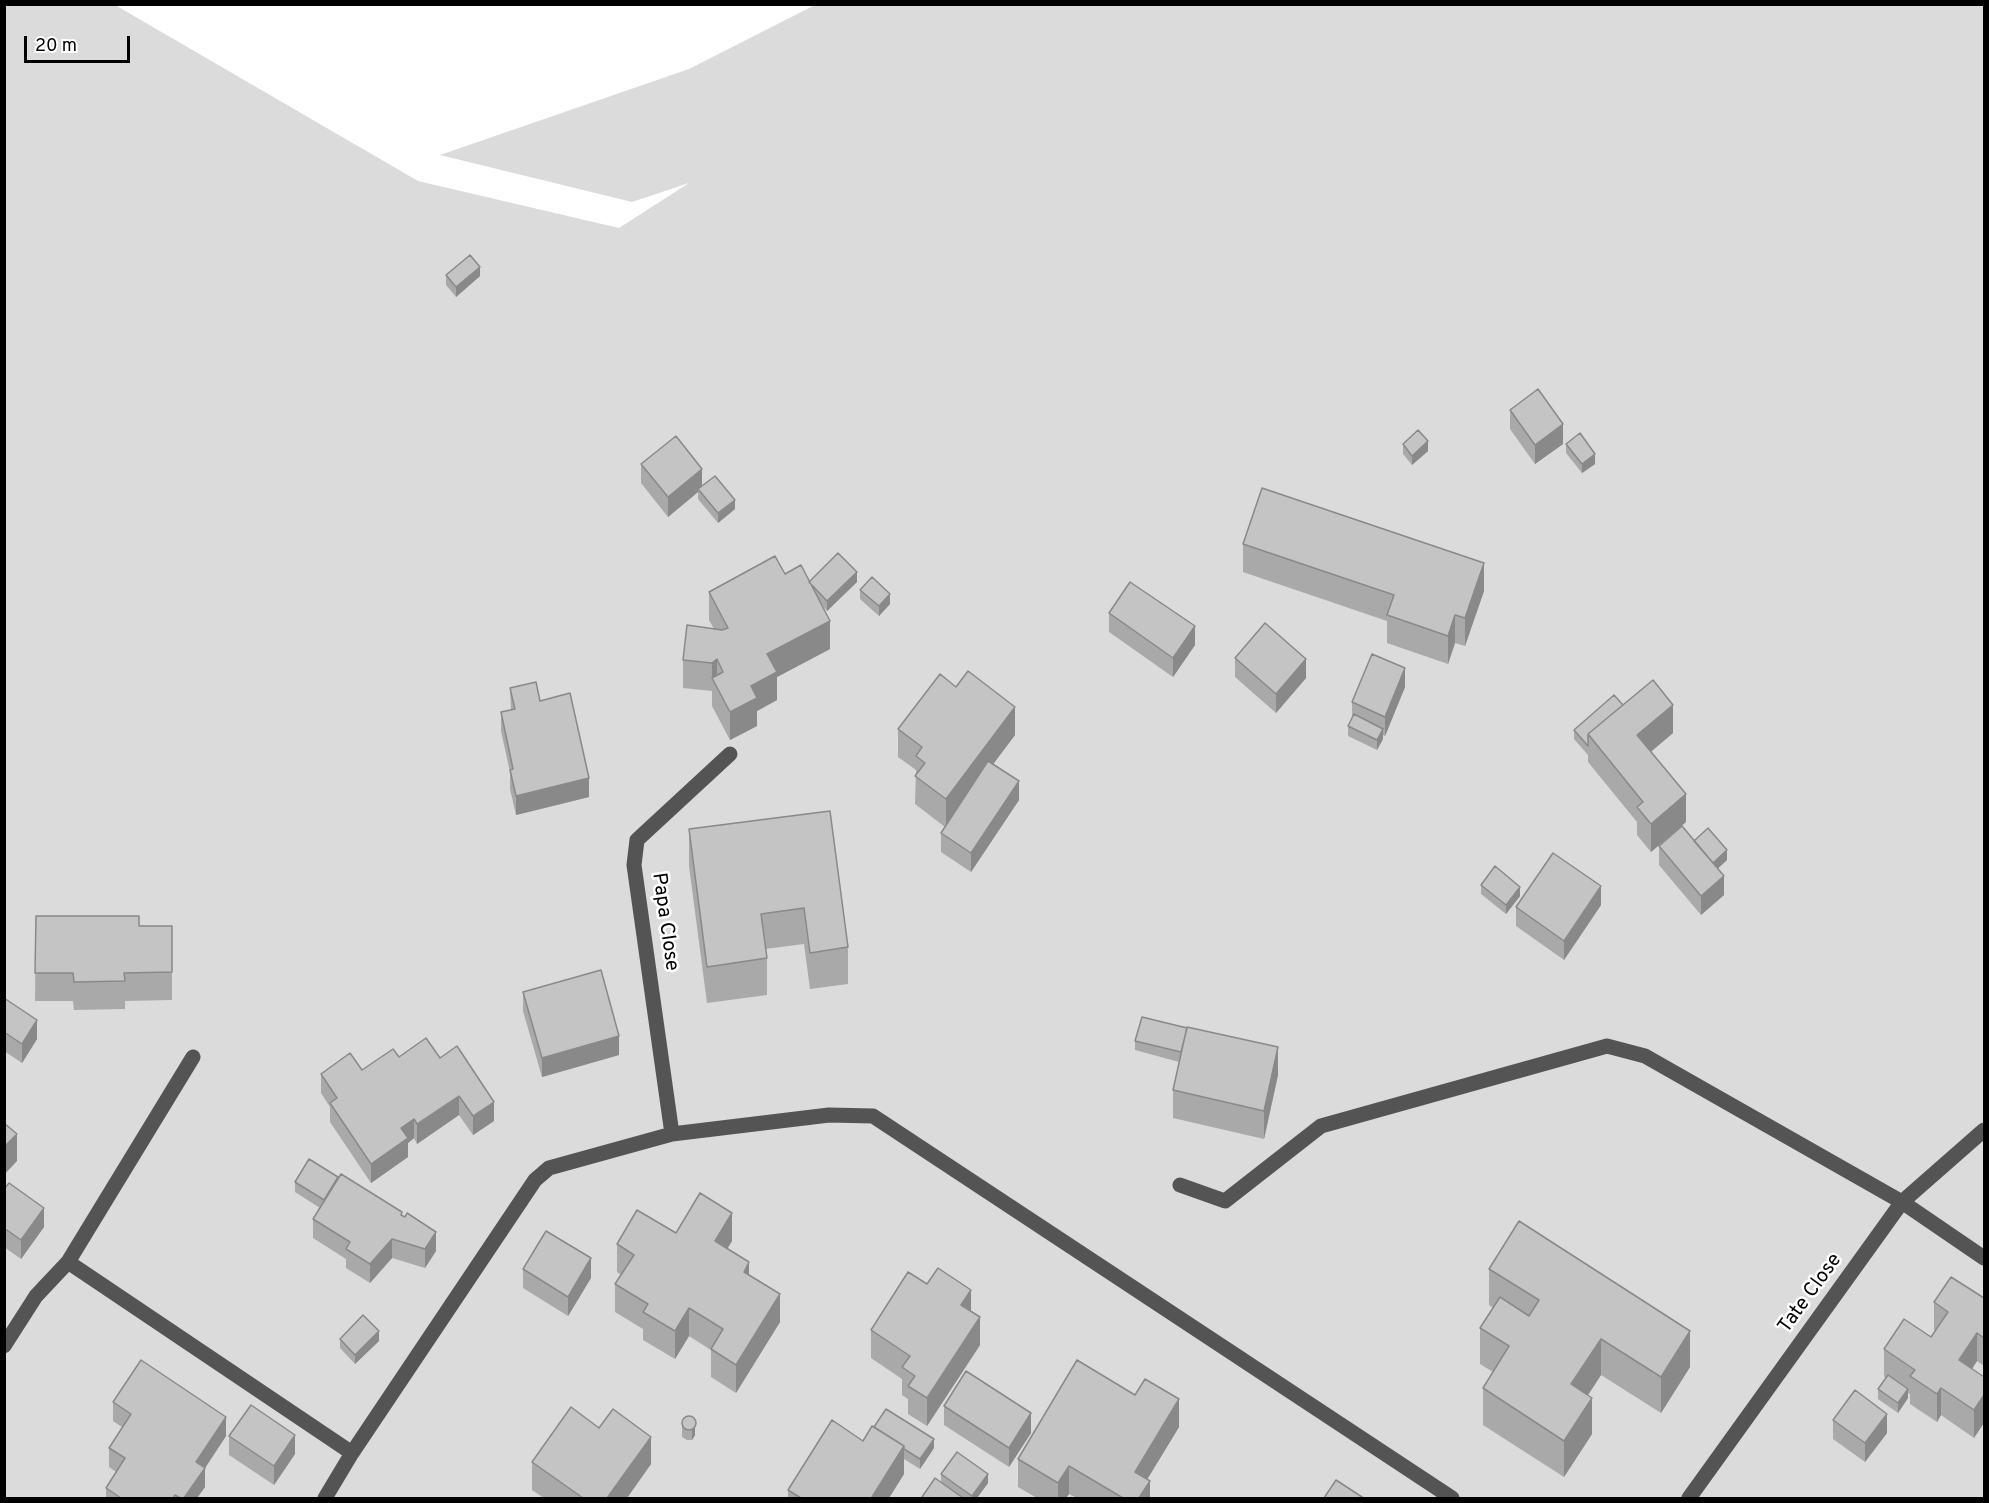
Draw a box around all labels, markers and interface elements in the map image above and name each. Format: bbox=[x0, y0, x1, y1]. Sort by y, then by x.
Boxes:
scale bar bbox=[27, 24, 134, 62]
text: 20 m bbox=[35, 35, 77, 58]
street label: Papa Close bbox=[645, 871, 683, 973]
street label: Tate Close bbox=[1774, 1250, 1848, 1338]

